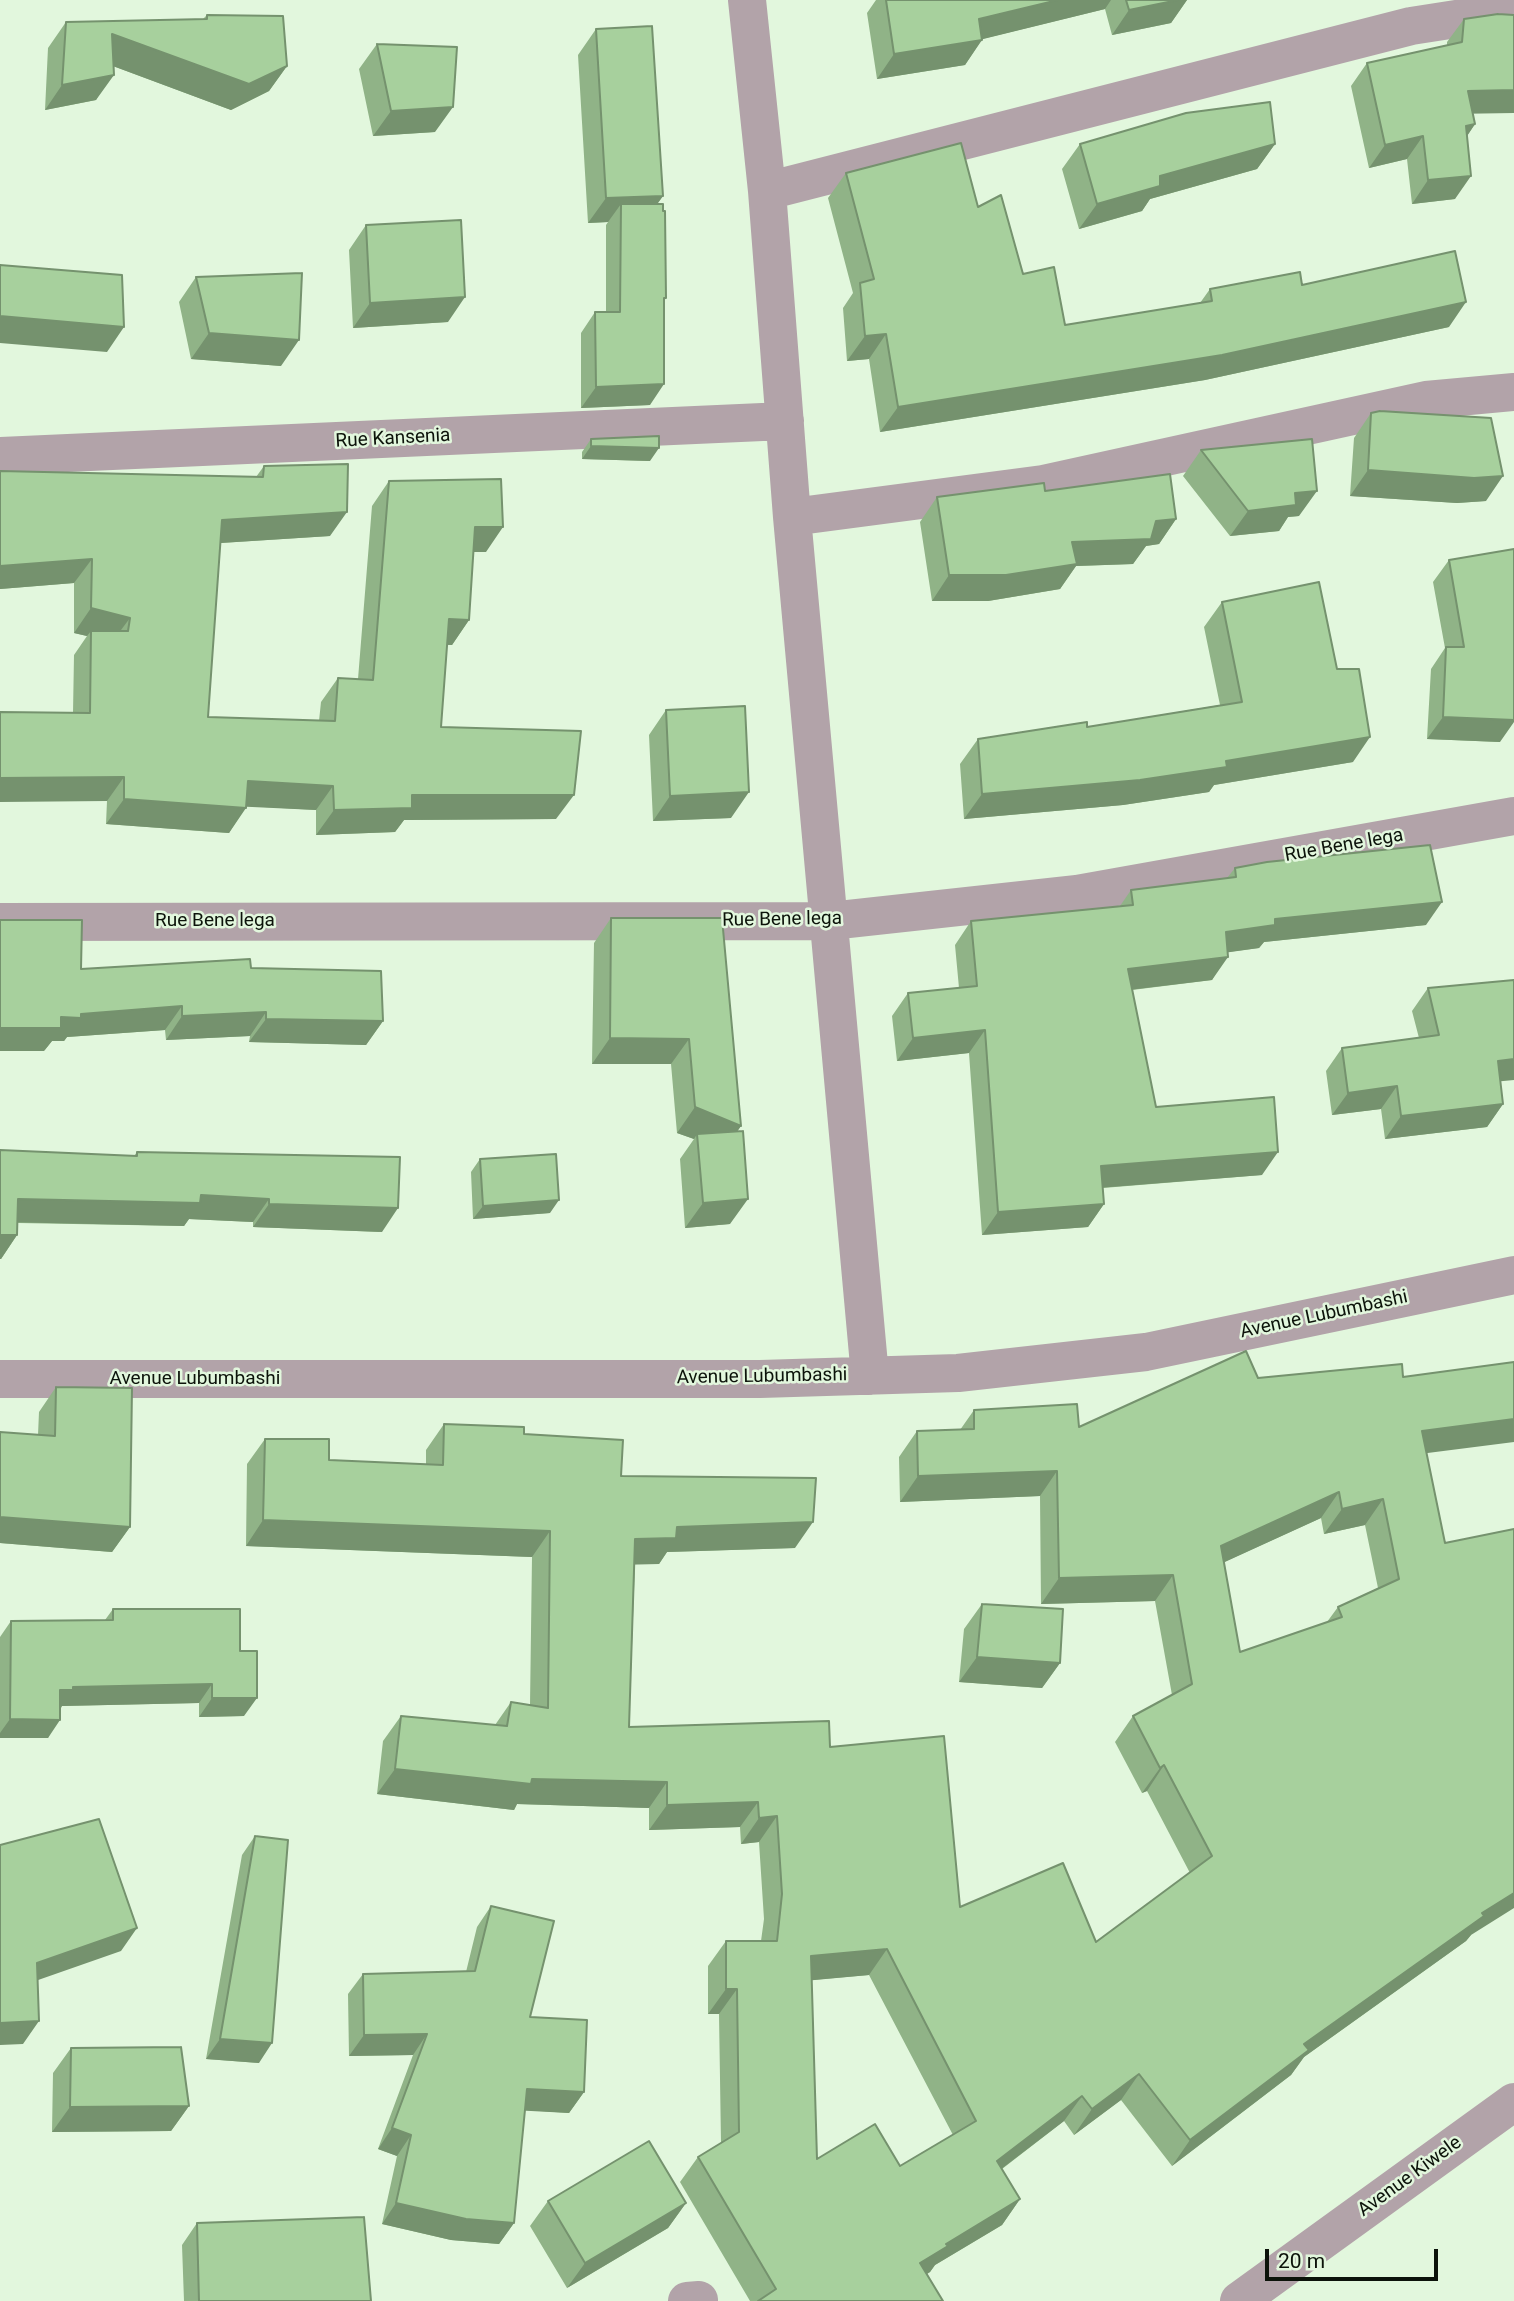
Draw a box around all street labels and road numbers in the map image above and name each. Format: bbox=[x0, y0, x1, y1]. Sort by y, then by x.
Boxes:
street label: Rue Kansenia bbox=[335, 425, 451, 453]
street label: Rue Bene lega bbox=[1283, 824, 1405, 868]
street label: Rue Bene lega bbox=[722, 908, 842, 932]
street label: Rue Bene lega bbox=[155, 910, 275, 932]
street label: Avenue Lubumbashi bbox=[1238, 1286, 1410, 1344]
street label: Avenue Lubumbashi bbox=[676, 1364, 848, 1390]
street label: Avenue Lubumbashi bbox=[110, 1368, 280, 1390]
street label: Avenue Kiwele bbox=[1354, 2132, 1466, 2222]

